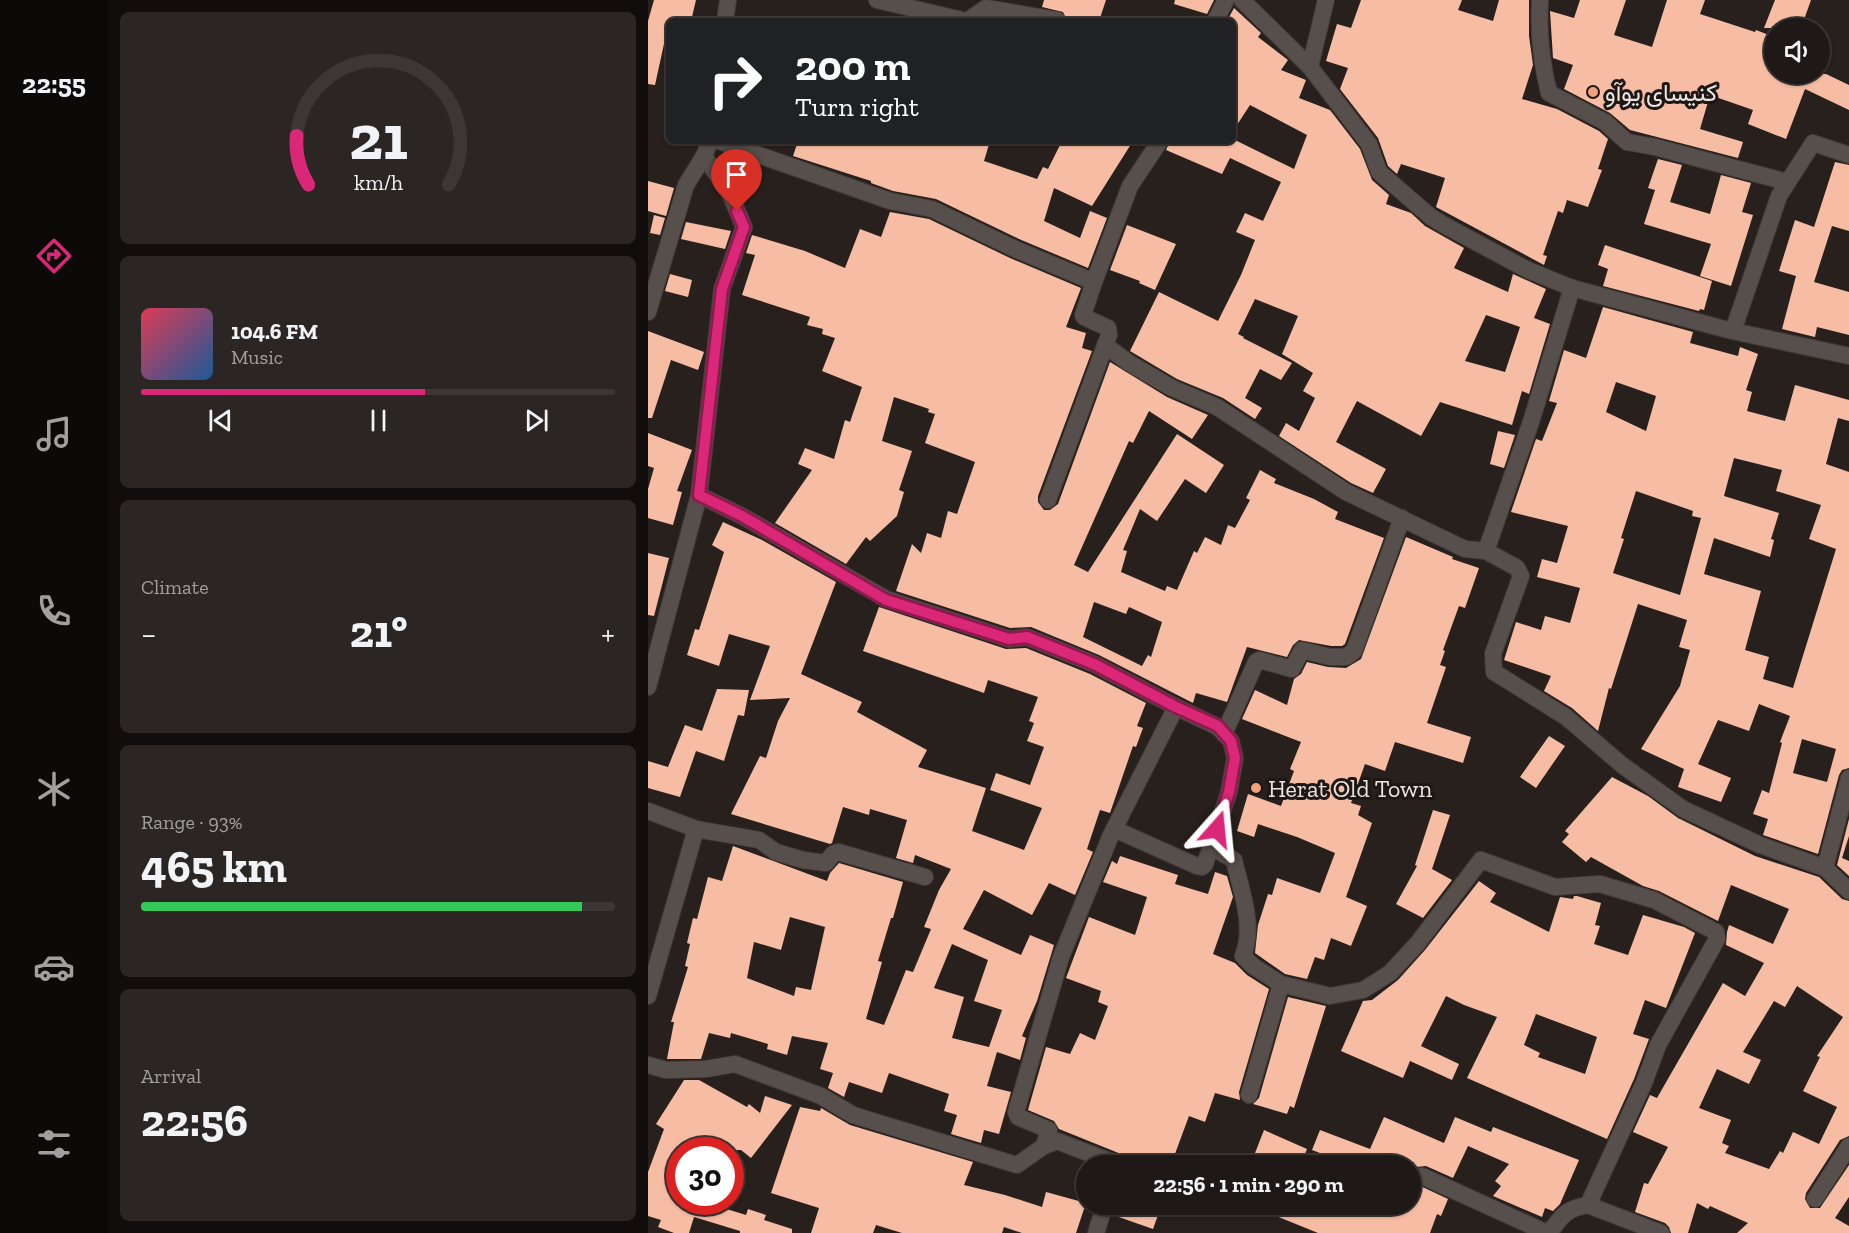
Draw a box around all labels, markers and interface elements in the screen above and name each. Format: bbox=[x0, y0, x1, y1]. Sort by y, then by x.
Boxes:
map controls bbox=[1764, 18, 1830, 84]
button: sound bbox=[1764, 18, 1830, 84]
text: 200 m bbox=[795, 40, 911, 91]
icon: right bbox=[696, 42, 774, 120]
text: 22:55 bbox=[22, 68, 86, 100]
place label: کنیسای یوآو bbox=[1605, 78, 1717, 108]
marker: کنیسای یوآو bbox=[1586, 85, 1600, 99]
text: Turn right bbox=[795, 91, 919, 123]
text: 21 bbox=[349, 100, 407, 175]
pin bbox=[711, 149, 762, 211]
icon: arrive bbox=[720, 158, 753, 191]
text: km/h bbox=[354, 170, 402, 195]
icon: directions bbox=[33, 235, 75, 277]
text: 104.6 FM bbox=[231, 318, 318, 345]
text: Music bbox=[231, 345, 283, 369]
icon: previous bbox=[204, 404, 237, 437]
icon: pause bbox=[362, 404, 395, 437]
icon: next bbox=[520, 404, 553, 437]
icon: music bbox=[33, 413, 75, 455]
text: Climate bbox=[141, 575, 209, 599]
icon: phone bbox=[33, 590, 75, 632]
text: 21° bbox=[350, 605, 408, 659]
text: − bbox=[141, 614, 156, 653]
text: + bbox=[601, 614, 615, 653]
icon: climate bbox=[33, 768, 75, 810]
place label: Herat Old Town bbox=[1268, 774, 1432, 803]
marker: Herat Old Town bbox=[1249, 781, 1263, 795]
position arrow bbox=[1185, 797, 1249, 861]
text: Range · 93% bbox=[141, 810, 242, 834]
text: 465 km bbox=[141, 840, 287, 894]
icon: car bbox=[33, 946, 75, 988]
text: Arrival bbox=[141, 1064, 201, 1088]
text: 22:56 bbox=[141, 1094, 248, 1148]
icon: filters bbox=[33, 1123, 75, 1165]
speed limit sign: 30 bbox=[666, 1137, 744, 1215]
text: 22:56 · 1 min · 290 m bbox=[1153, 1171, 1344, 1198]

